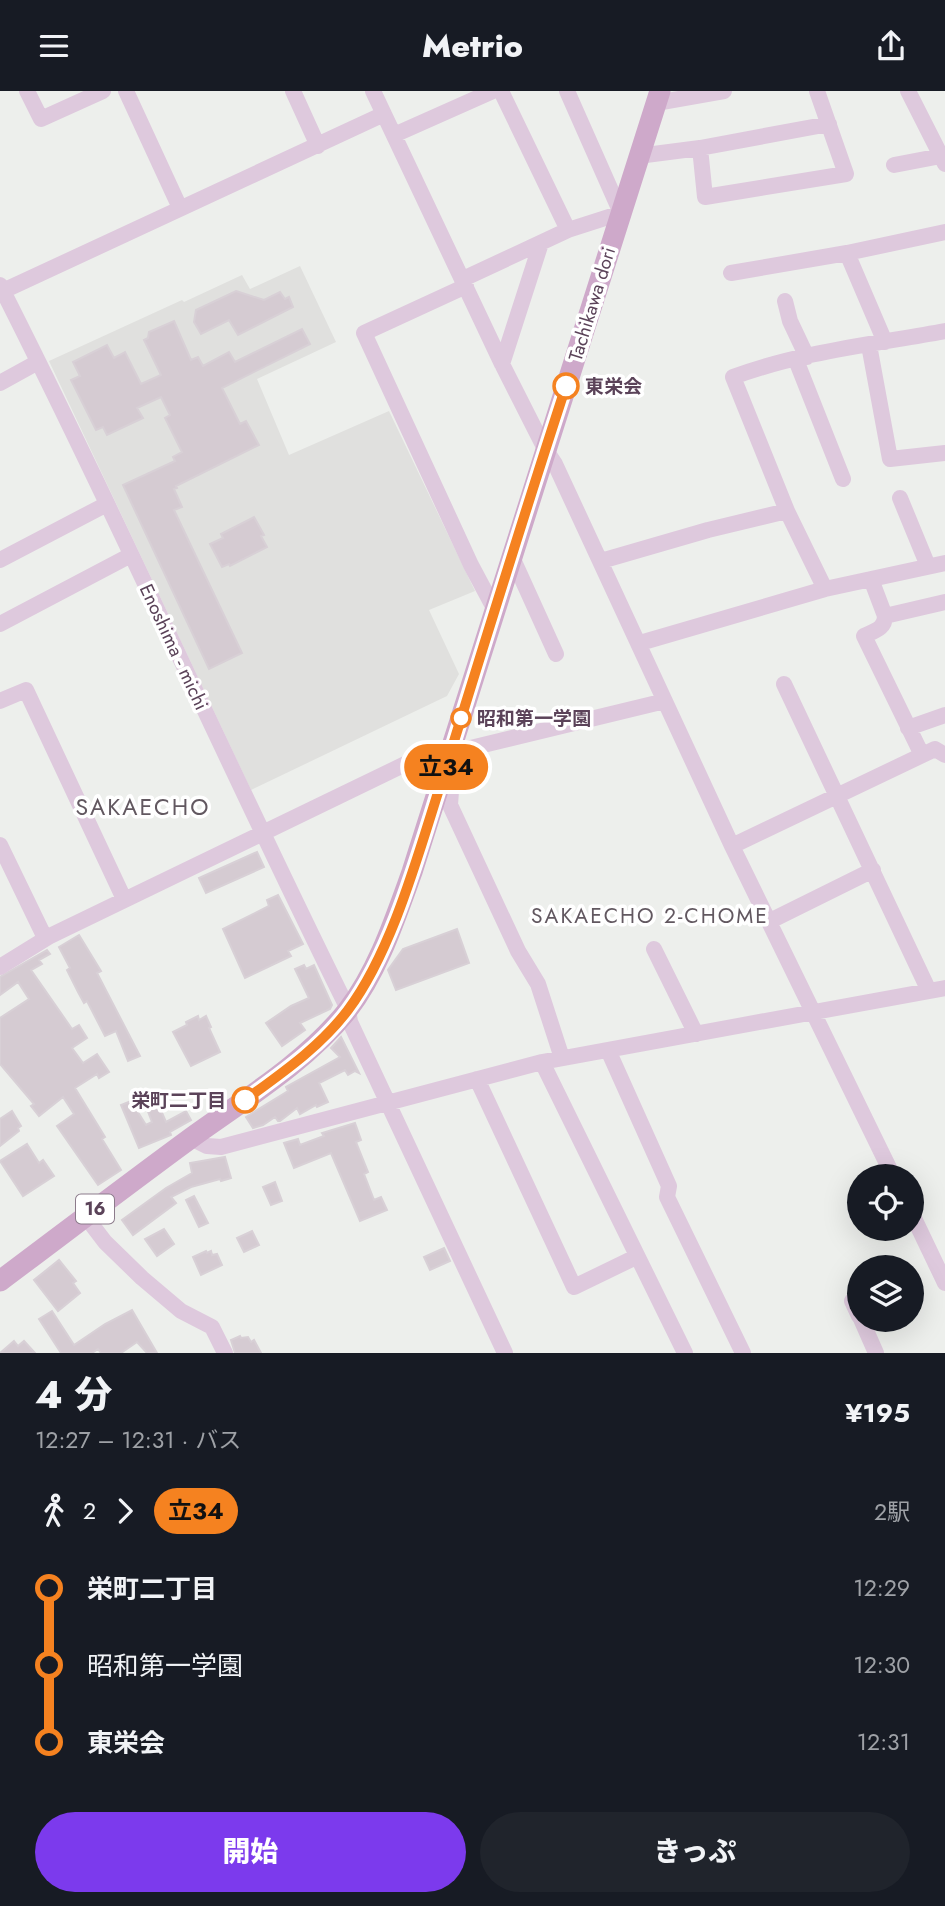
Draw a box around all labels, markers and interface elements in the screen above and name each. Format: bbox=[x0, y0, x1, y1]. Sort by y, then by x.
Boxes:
text: Metrio bbox=[422, 23, 523, 69]
icon: menu bbox=[35, 27, 73, 65]
icon: share bbox=[872, 27, 910, 65]
street label: Tachikawa dori bbox=[562, 244, 622, 364]
marker: 東栄会 bbox=[553, 373, 579, 399]
place label: 東栄会 bbox=[585, 373, 642, 400]
street label: Enoshima - michi bbox=[133, 579, 215, 715]
place label: 昭和第一学園 bbox=[477, 705, 591, 732]
marker: 昭和第一学園 bbox=[451, 708, 471, 728]
line badge: 立34 bbox=[406, 744, 486, 790]
text: 立34 bbox=[418, 749, 474, 784]
district label: SAKAECHO bbox=[76, 790, 210, 824]
district label: SAKAECHO 2-CHOME bbox=[531, 901, 769, 931]
place label: 栄町二丁目 bbox=[131, 1087, 226, 1114]
marker: 栄町二丁目 bbox=[232, 1087, 258, 1113]
map controls bbox=[847, 1164, 924, 1332]
button: locate bbox=[847, 1164, 924, 1241]
road number: 16 bbox=[76, 1195, 114, 1224]
button: layers bbox=[847, 1255, 924, 1332]
text: 4 分 bbox=[35, 1367, 112, 1422]
text: ¥195 bbox=[845, 1394, 910, 1432]
text: 12:27 – 12:31 · バス bbox=[35, 1423, 241, 1457]
icon: walk bbox=[35, 1492, 73, 1530]
icon: forward bbox=[106, 1492, 144, 1530]
text: 立34 bbox=[168, 1493, 224, 1528]
text: 2 bbox=[83, 1494, 96, 1528]
text: 2駅 bbox=[874, 1495, 910, 1529]
text: 栄町二丁目 bbox=[87, 1570, 217, 1608]
text: 12:29 bbox=[853, 1571, 910, 1605]
text: 昭和第一学園 bbox=[87, 1647, 243, 1685]
text: 12:30 bbox=[853, 1648, 910, 1682]
text: 東栄会 bbox=[87, 1724, 165, 1762]
text: 12:31 bbox=[857, 1725, 910, 1759]
button: 開始 bbox=[35, 1812, 466, 1892]
button: きっぷ bbox=[480, 1812, 910, 1892]

